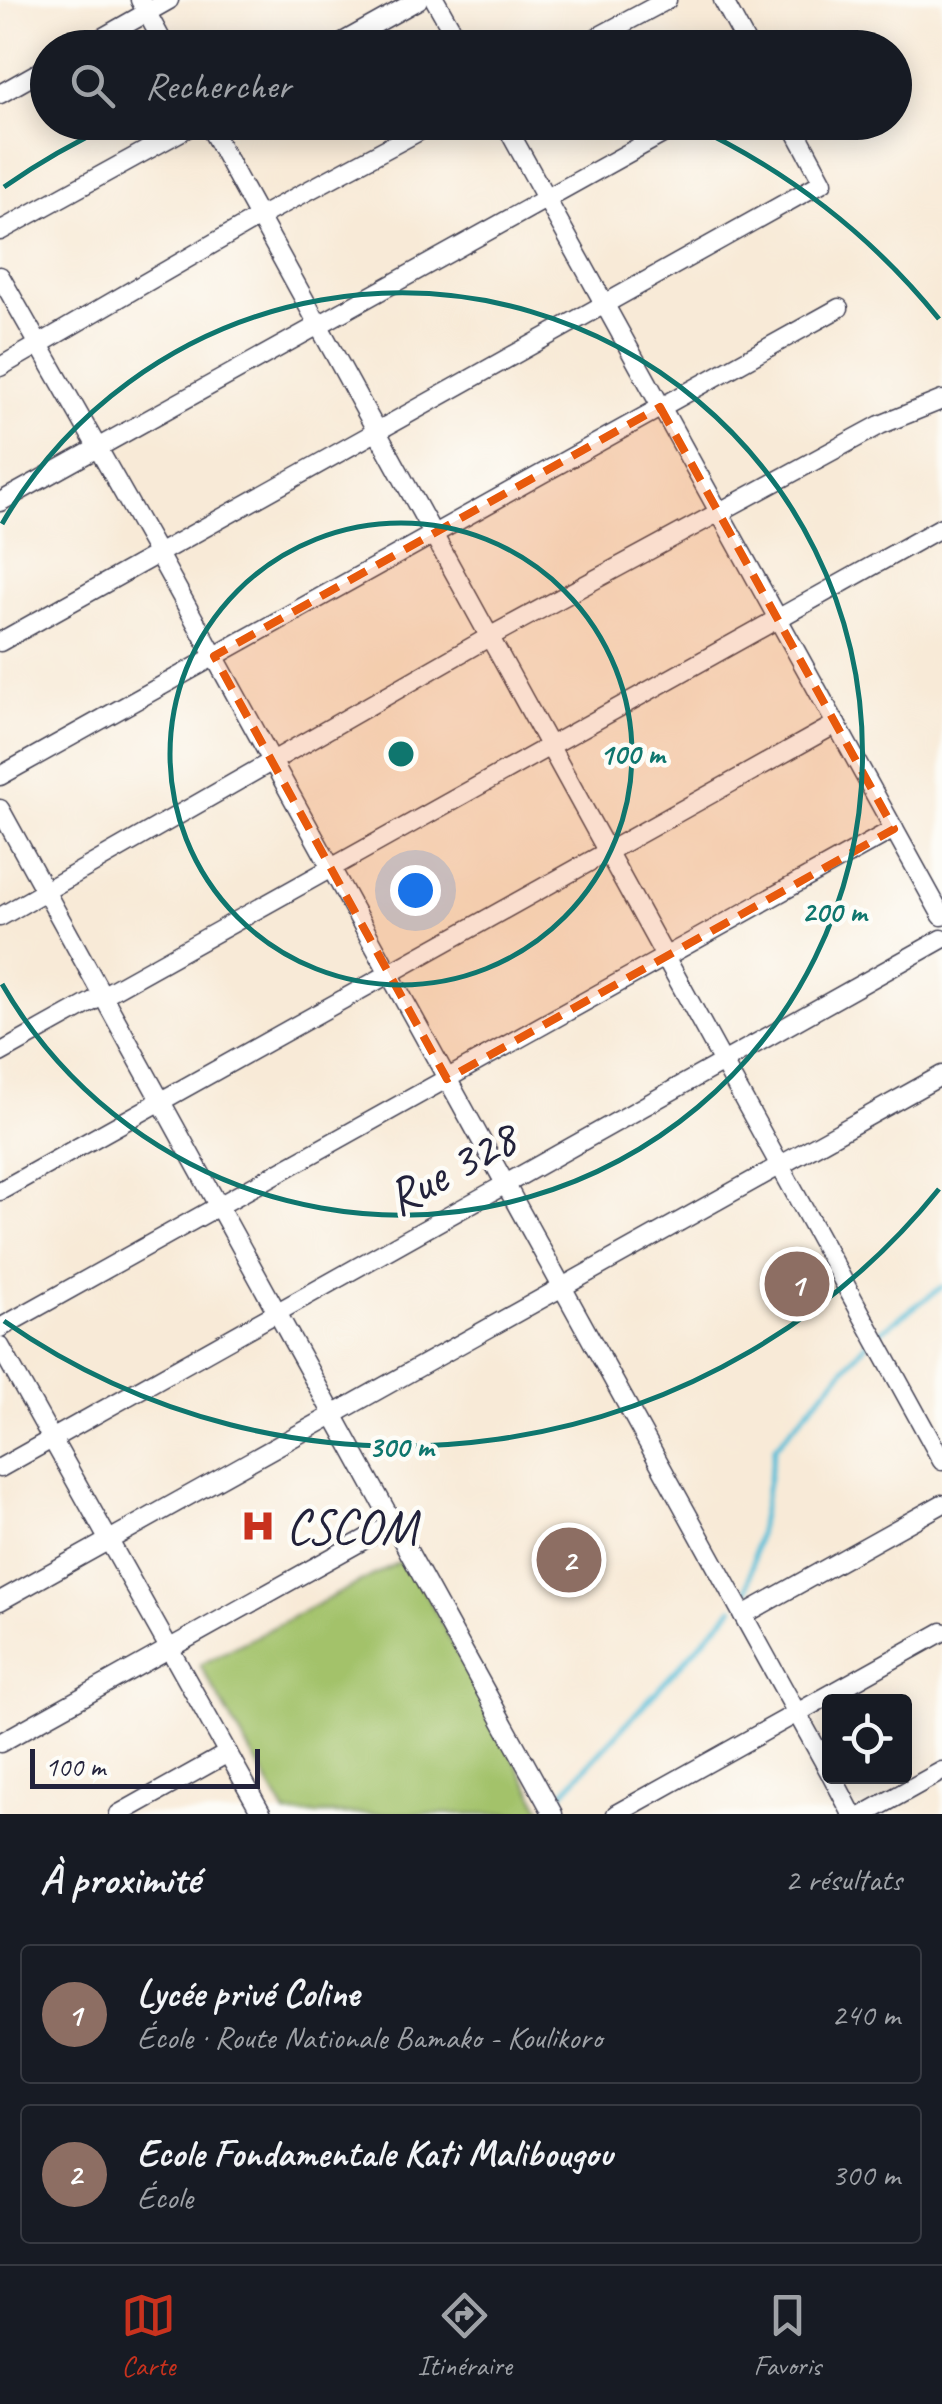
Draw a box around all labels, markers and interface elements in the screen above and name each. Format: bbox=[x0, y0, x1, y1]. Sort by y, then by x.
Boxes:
search box bbox=[30, 30, 912, 140]
icon: search bbox=[65, 58, 120, 113]
text: Rechercher bbox=[145, 62, 291, 109]
text: 100 m bbox=[600, 735, 667, 773]
centre of rings bbox=[383, 736, 419, 772]
your location bbox=[390, 865, 441, 916]
text: 200 m bbox=[802, 893, 869, 931]
street label: Rue 328 bbox=[375, 1104, 531, 1229]
pin: 1 bbox=[764, 1246, 830, 1322]
text: 300 m bbox=[369, 1428, 436, 1466]
place label: CSCOM bbox=[286, 1495, 421, 1558]
hospital icon: CSCOM bbox=[239, 1507, 277, 1545]
pin: 2 bbox=[536, 1522, 602, 1598]
map controls bbox=[822, 1694, 912, 1784]
button: locate bbox=[822, 1694, 912, 1784]
scale bar bbox=[30, 1744, 260, 1788]
text: 100 m bbox=[45, 1749, 105, 1784]
text: À proximité bbox=[40, 1853, 200, 1906]
text: 2 résultats bbox=[785, 1859, 902, 1900]
text: Lycée privé Coline bbox=[137, 1970, 359, 2017]
text: 1 bbox=[67, 1994, 82, 2035]
text: 240 m bbox=[831, 1994, 900, 2035]
text: École · Route Nationale Bamako - Koulikoro bbox=[137, 2017, 602, 2058]
text: Ecole Fondamentale Kati Malibougou bbox=[137, 2130, 612, 2177]
text: 2 bbox=[67, 2154, 82, 2195]
text: 300 m bbox=[831, 2154, 900, 2195]
text: École bbox=[137, 2177, 193, 2218]
tab: Carte bbox=[121, 2288, 176, 2383]
tab: Itinéraire bbox=[417, 2288, 512, 2383]
tab: Favoris bbox=[754, 2288, 821, 2383]

